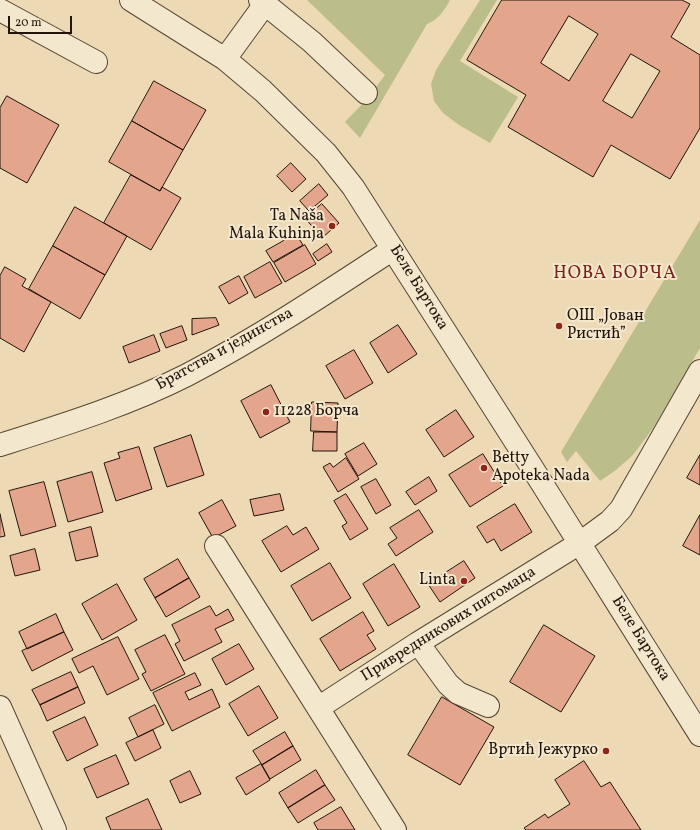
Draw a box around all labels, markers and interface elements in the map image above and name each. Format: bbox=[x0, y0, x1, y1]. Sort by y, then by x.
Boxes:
scale bar bbox=[10, 8, 74, 34]
text: 20 m bbox=[15, 15, 42, 31]
place label: Ta Naša Mala Kuhinja bbox=[229, 207, 324, 245]
marker: Ta Naša Mala Kuhinja bbox=[327, 221, 337, 231]
street label: Беле Бартока bbox=[384, 242, 452, 334]
district label: НОВА БОРЧА bbox=[553, 264, 677, 286]
street label: Братства и јединства bbox=[153, 304, 297, 396]
place label: ОШ „Јован Ристић” bbox=[567, 307, 644, 345]
marker: ОШ „Јован Ристић” bbox=[554, 321, 564, 331]
place label: 11228 Борча bbox=[274, 402, 359, 422]
marker: 11228 Борча bbox=[261, 407, 271, 417]
place label: Betty Apoteka Nada bbox=[492, 449, 590, 487]
marker: Betty Apoteka Nada bbox=[479, 463, 489, 473]
street label: Привредникових питомаца bbox=[358, 563, 540, 687]
place label: Linta bbox=[419, 571, 456, 591]
marker: Linta bbox=[459, 576, 469, 586]
street label: Беле Бартока bbox=[606, 593, 674, 685]
place label: Вртић Јежурко bbox=[488, 741, 598, 761]
marker: Вртић Јежурко bbox=[601, 746, 611, 756]

